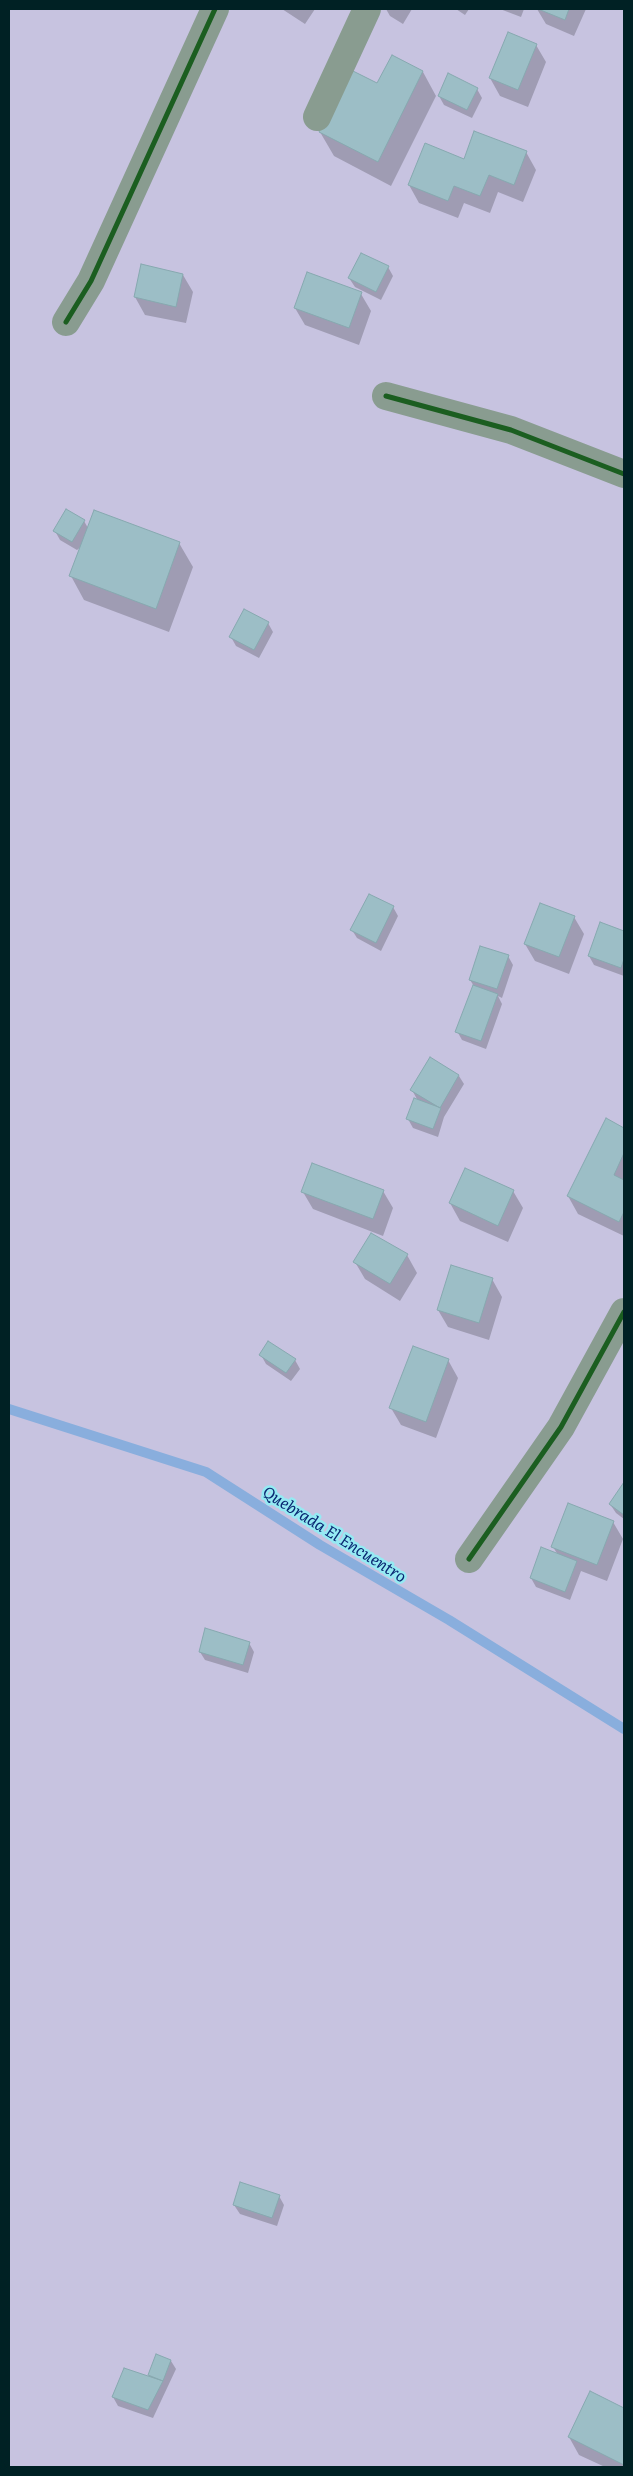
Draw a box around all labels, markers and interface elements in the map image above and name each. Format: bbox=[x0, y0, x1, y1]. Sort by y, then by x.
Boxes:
water label: Quebrada El Encuentro bbox=[259, 1483, 409, 1587]

